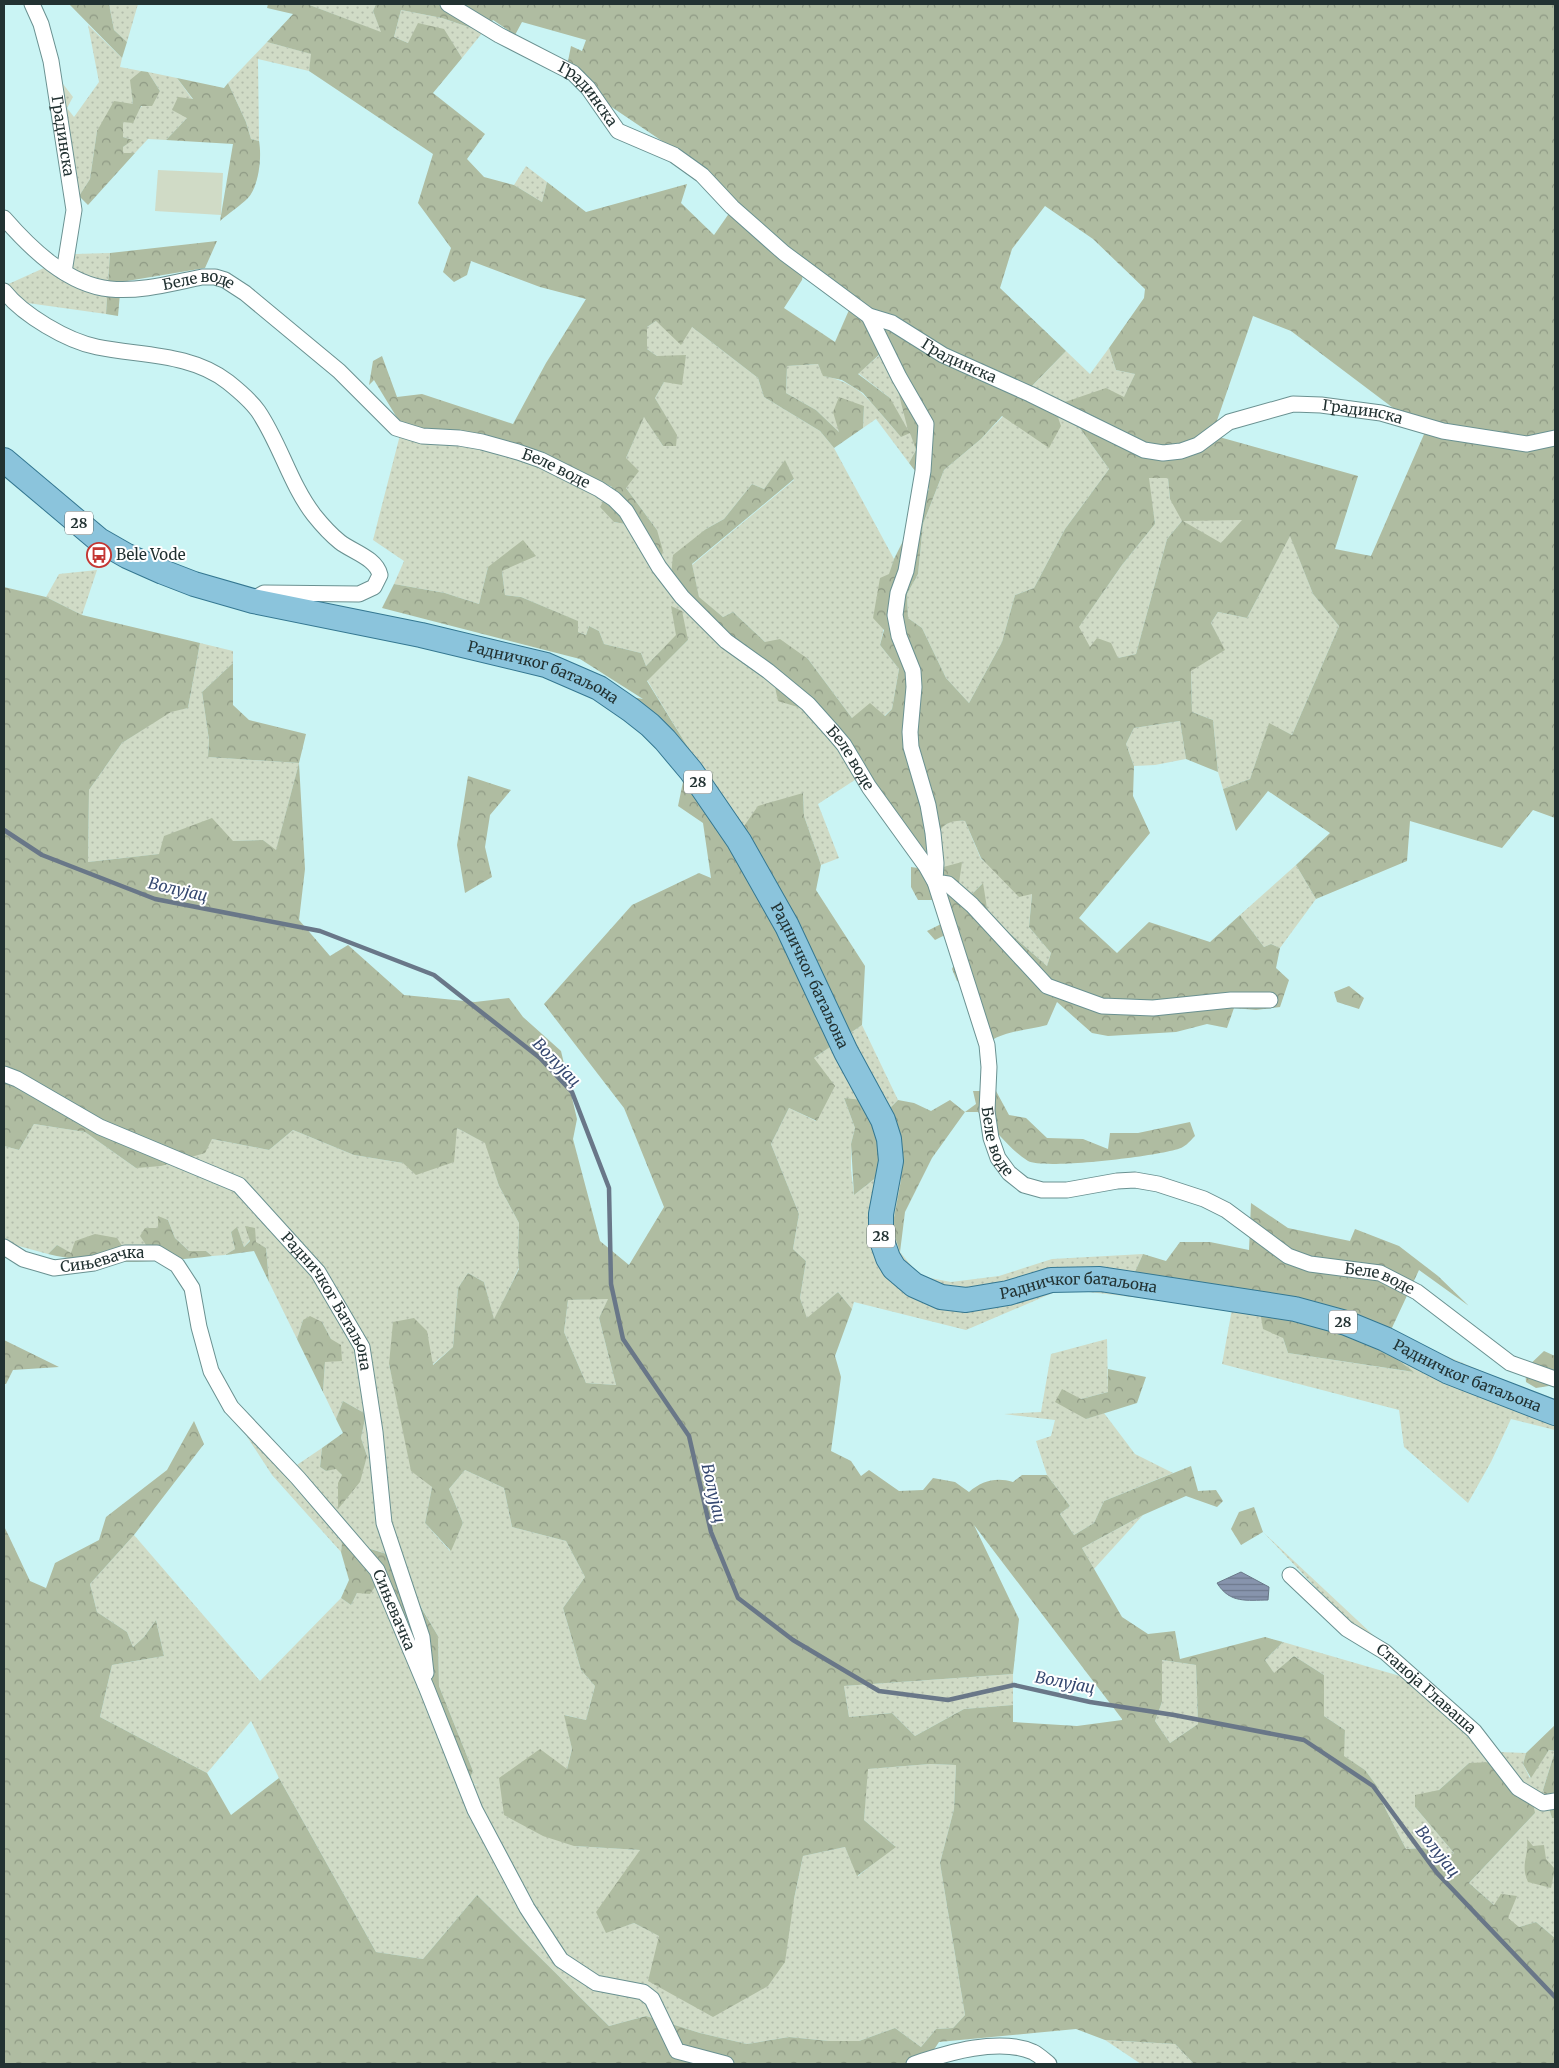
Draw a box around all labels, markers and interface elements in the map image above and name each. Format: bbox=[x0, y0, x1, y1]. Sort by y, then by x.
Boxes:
street label: Градинска bbox=[555, 57, 622, 130]
street label: Градинска bbox=[47, 94, 79, 178]
street label: Беле воде bbox=[161, 267, 239, 294]
street label: Градинска bbox=[918, 334, 1000, 387]
street label: Градинска bbox=[1321, 395, 1405, 428]
street label: Беле воде bbox=[519, 444, 594, 492]
road number: 28 bbox=[65, 512, 93, 534]
bus stop icon: Bele Vode bbox=[86, 542, 112, 568]
place label: Bele Vode bbox=[116, 545, 186, 564]
street label: Радничког батаљона bbox=[466, 637, 622, 708]
street label: Беле воде bbox=[823, 721, 879, 793]
road number: 28 bbox=[684, 770, 712, 794]
water label: Волујац bbox=[146, 872, 210, 906]
street label: Радничког батаљона bbox=[767, 899, 853, 1052]
water label: Волујац bbox=[529, 1033, 585, 1091]
street label: Беле воде bbox=[977, 1105, 1018, 1180]
road number: 28 bbox=[867, 1224, 895, 1248]
street label: Радничког Батаљона bbox=[277, 1228, 375, 1372]
street label: Сињевачка bbox=[59, 1243, 144, 1276]
street label: Беле воде bbox=[1343, 1259, 1418, 1298]
street label: Радничког батаљона bbox=[998, 1269, 1158, 1303]
road number: 28 bbox=[1329, 1310, 1357, 1334]
street label: Радничког батаљона bbox=[1390, 1335, 1544, 1416]
water label: Волујац bbox=[697, 1461, 731, 1525]
street label: Сињевачка bbox=[369, 1566, 420, 1653]
street label: Станоја Главаша bbox=[1373, 1639, 1480, 1737]
water label: Волујац bbox=[1034, 1666, 1096, 1698]
water label: Волујац bbox=[1412, 1821, 1464, 1881]

